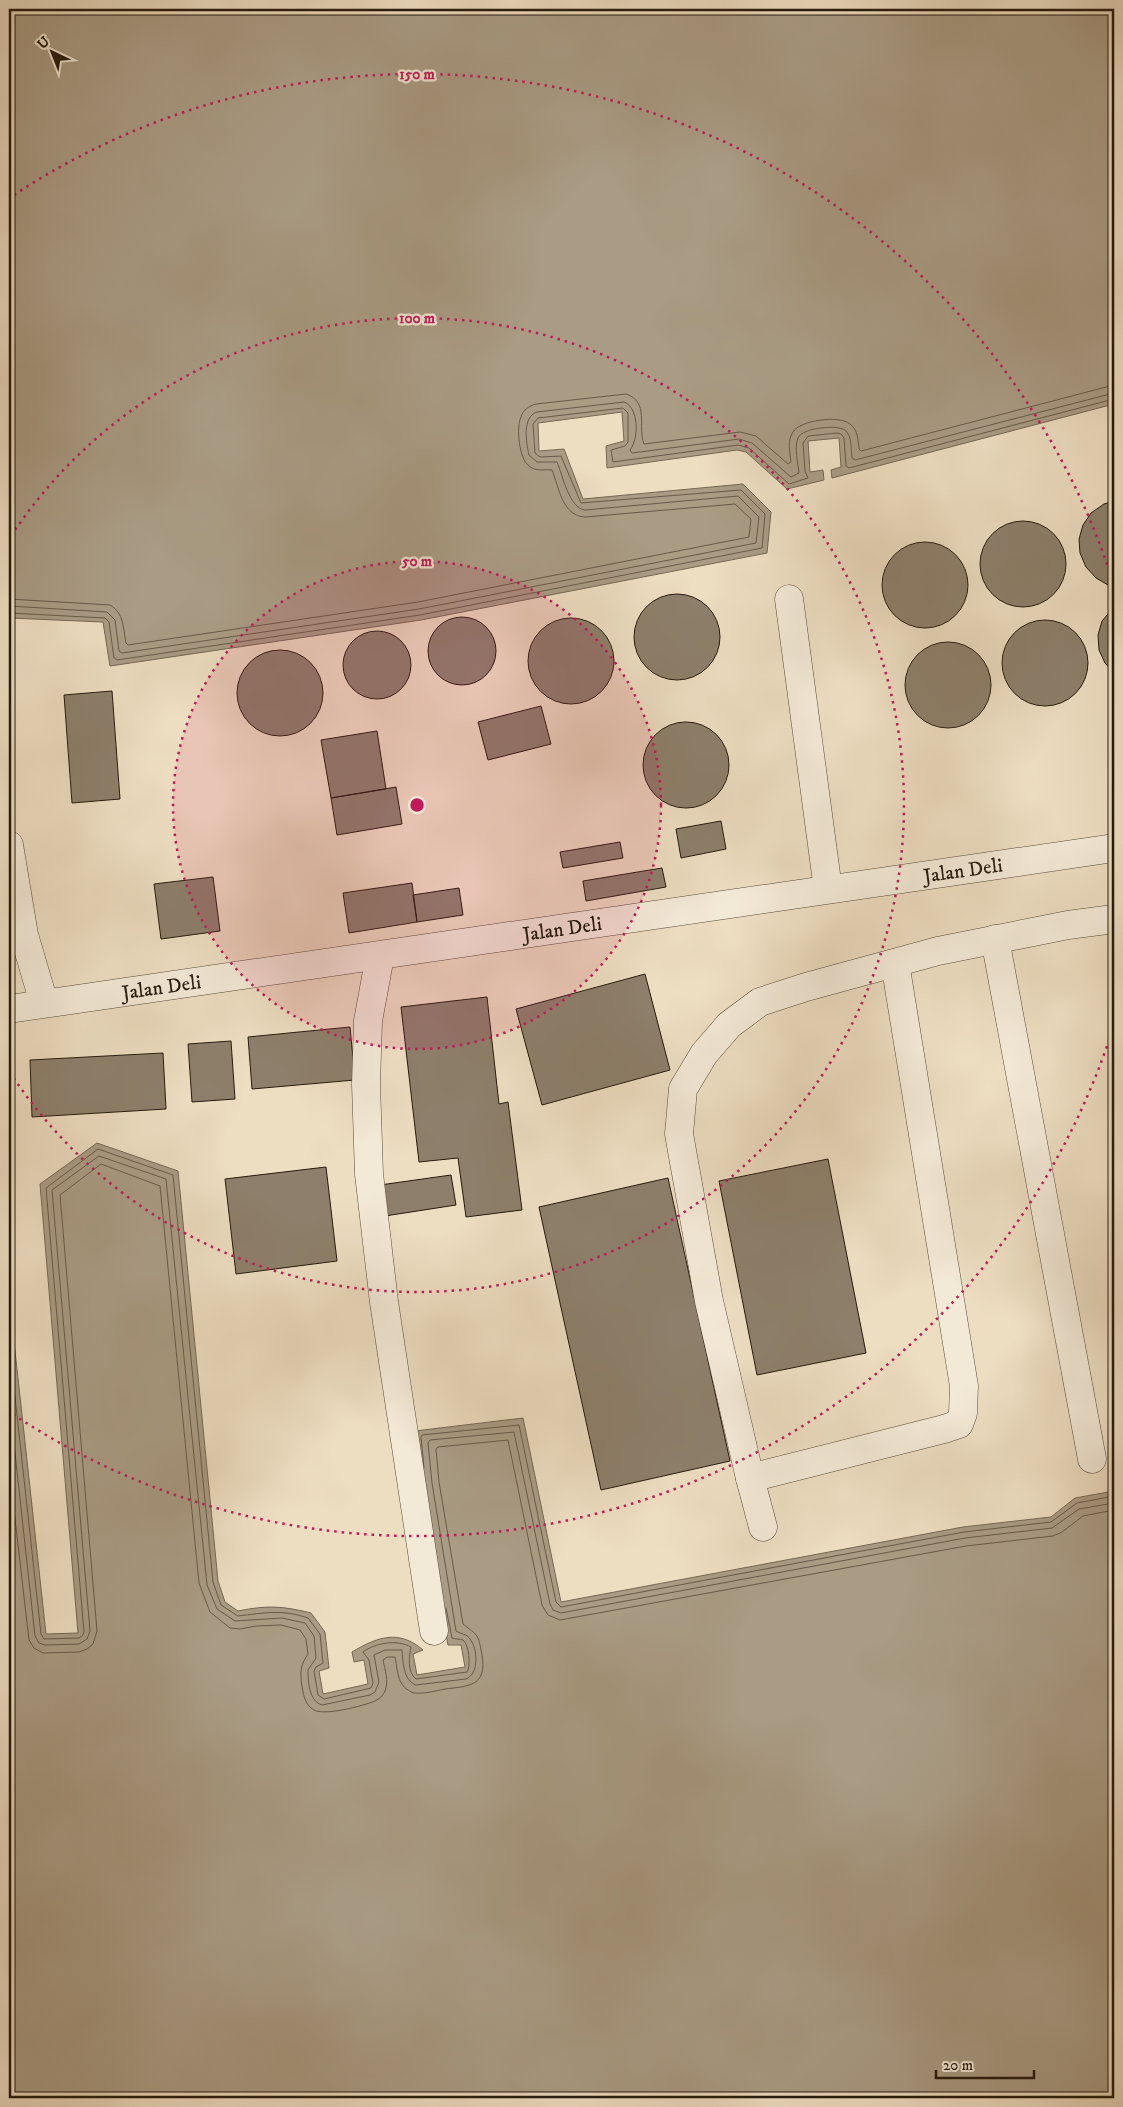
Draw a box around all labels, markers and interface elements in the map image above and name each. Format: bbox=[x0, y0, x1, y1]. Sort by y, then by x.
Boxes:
north arrow bbox=[28, 28, 78, 78]
text: U bbox=[34, 33, 54, 54]
text: 150 m bbox=[399, 65, 435, 84]
text: 100 m bbox=[399, 309, 436, 328]
text: 50 m bbox=[401, 552, 433, 571]
centre of rings bbox=[408, 796, 426, 814]
street label: Jalan Deli bbox=[920, 853, 1004, 890]
street label: Jalan Deli bbox=[519, 912, 604, 948]
street label: Jalan Deli bbox=[118, 970, 203, 1007]
scale bar bbox=[936, 2047, 1033, 2079]
text: 20 m bbox=[943, 2056, 973, 2075]

